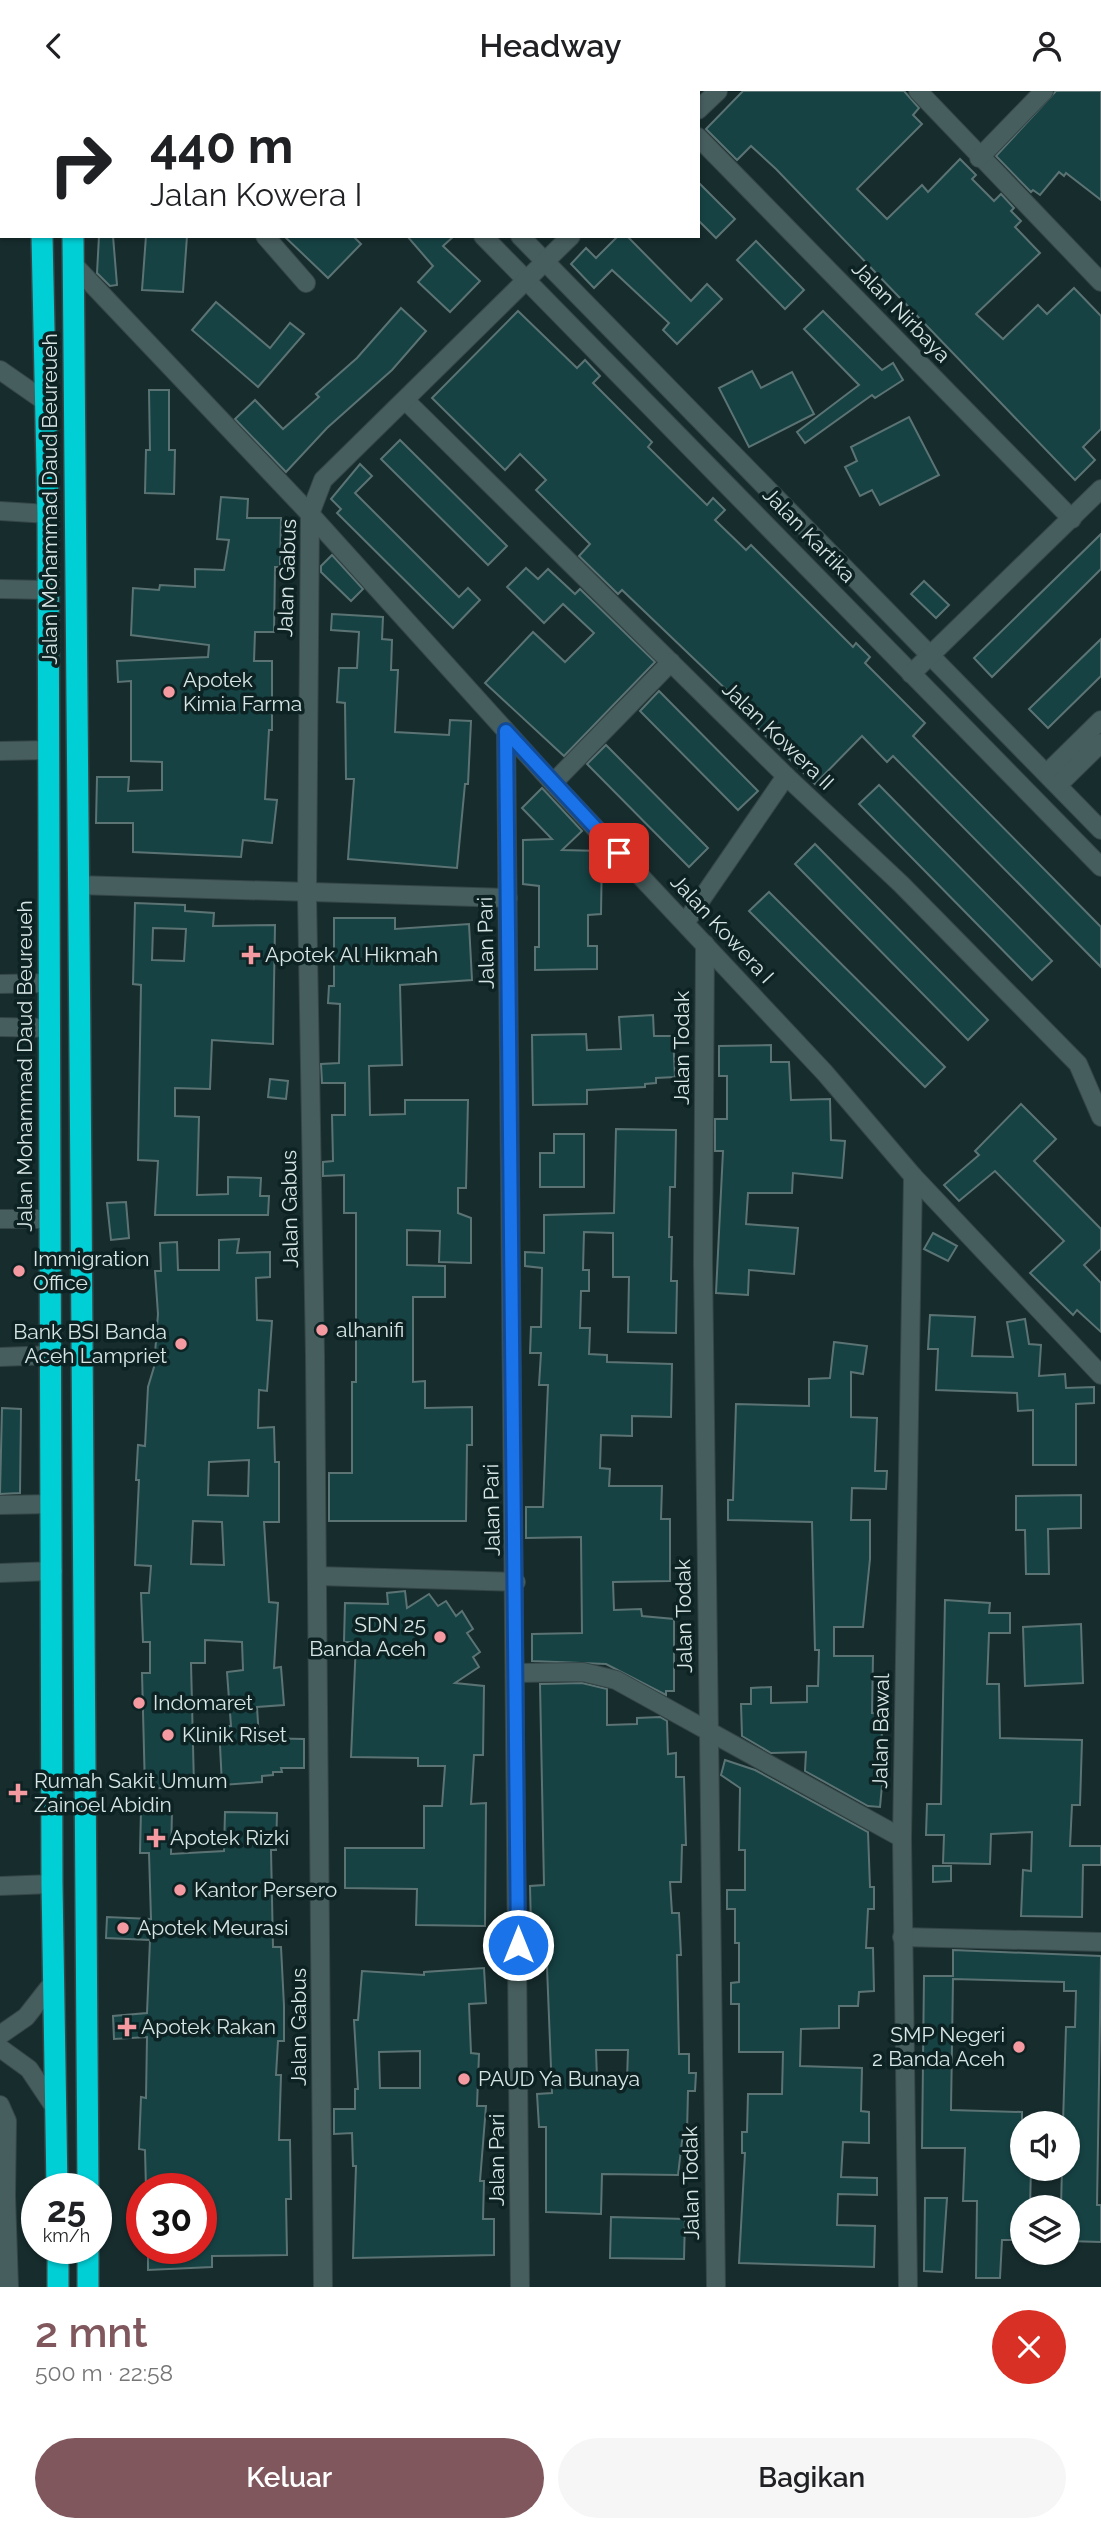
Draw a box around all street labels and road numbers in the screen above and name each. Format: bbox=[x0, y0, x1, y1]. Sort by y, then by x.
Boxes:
street label: Jalan Nirbaya bbox=[847, 256, 956, 367]
street label: Jalan Mohammad Daud Beureueh bbox=[37, 333, 62, 665]
street label: Jalan Kartika bbox=[758, 482, 861, 587]
street label: Jalan Gabus bbox=[272, 518, 301, 637]
street label: Jalan Kowera II bbox=[718, 676, 839, 795]
street label: Jalan Kowera I bbox=[666, 869, 779, 988]
street label: Jalan Pari bbox=[472, 897, 499, 989]
street label: Jalan Mohammad Daud Beureueh bbox=[12, 900, 37, 1232]
street label: Jalan Todak bbox=[669, 991, 694, 1105]
street label: Jalan Gabus bbox=[276, 1150, 303, 1268]
street label: Jalan Pari bbox=[478, 1464, 505, 1556]
street label: Jalan Todak bbox=[670, 1559, 697, 1673]
street label: Jalan Bawal bbox=[867, 1673, 894, 1789]
street label: Jalan Gabus bbox=[286, 1968, 311, 2086]
street label: Jalan Pari bbox=[484, 2114, 509, 2206]
street label: Jalan Todak bbox=[677, 2126, 704, 2240]

